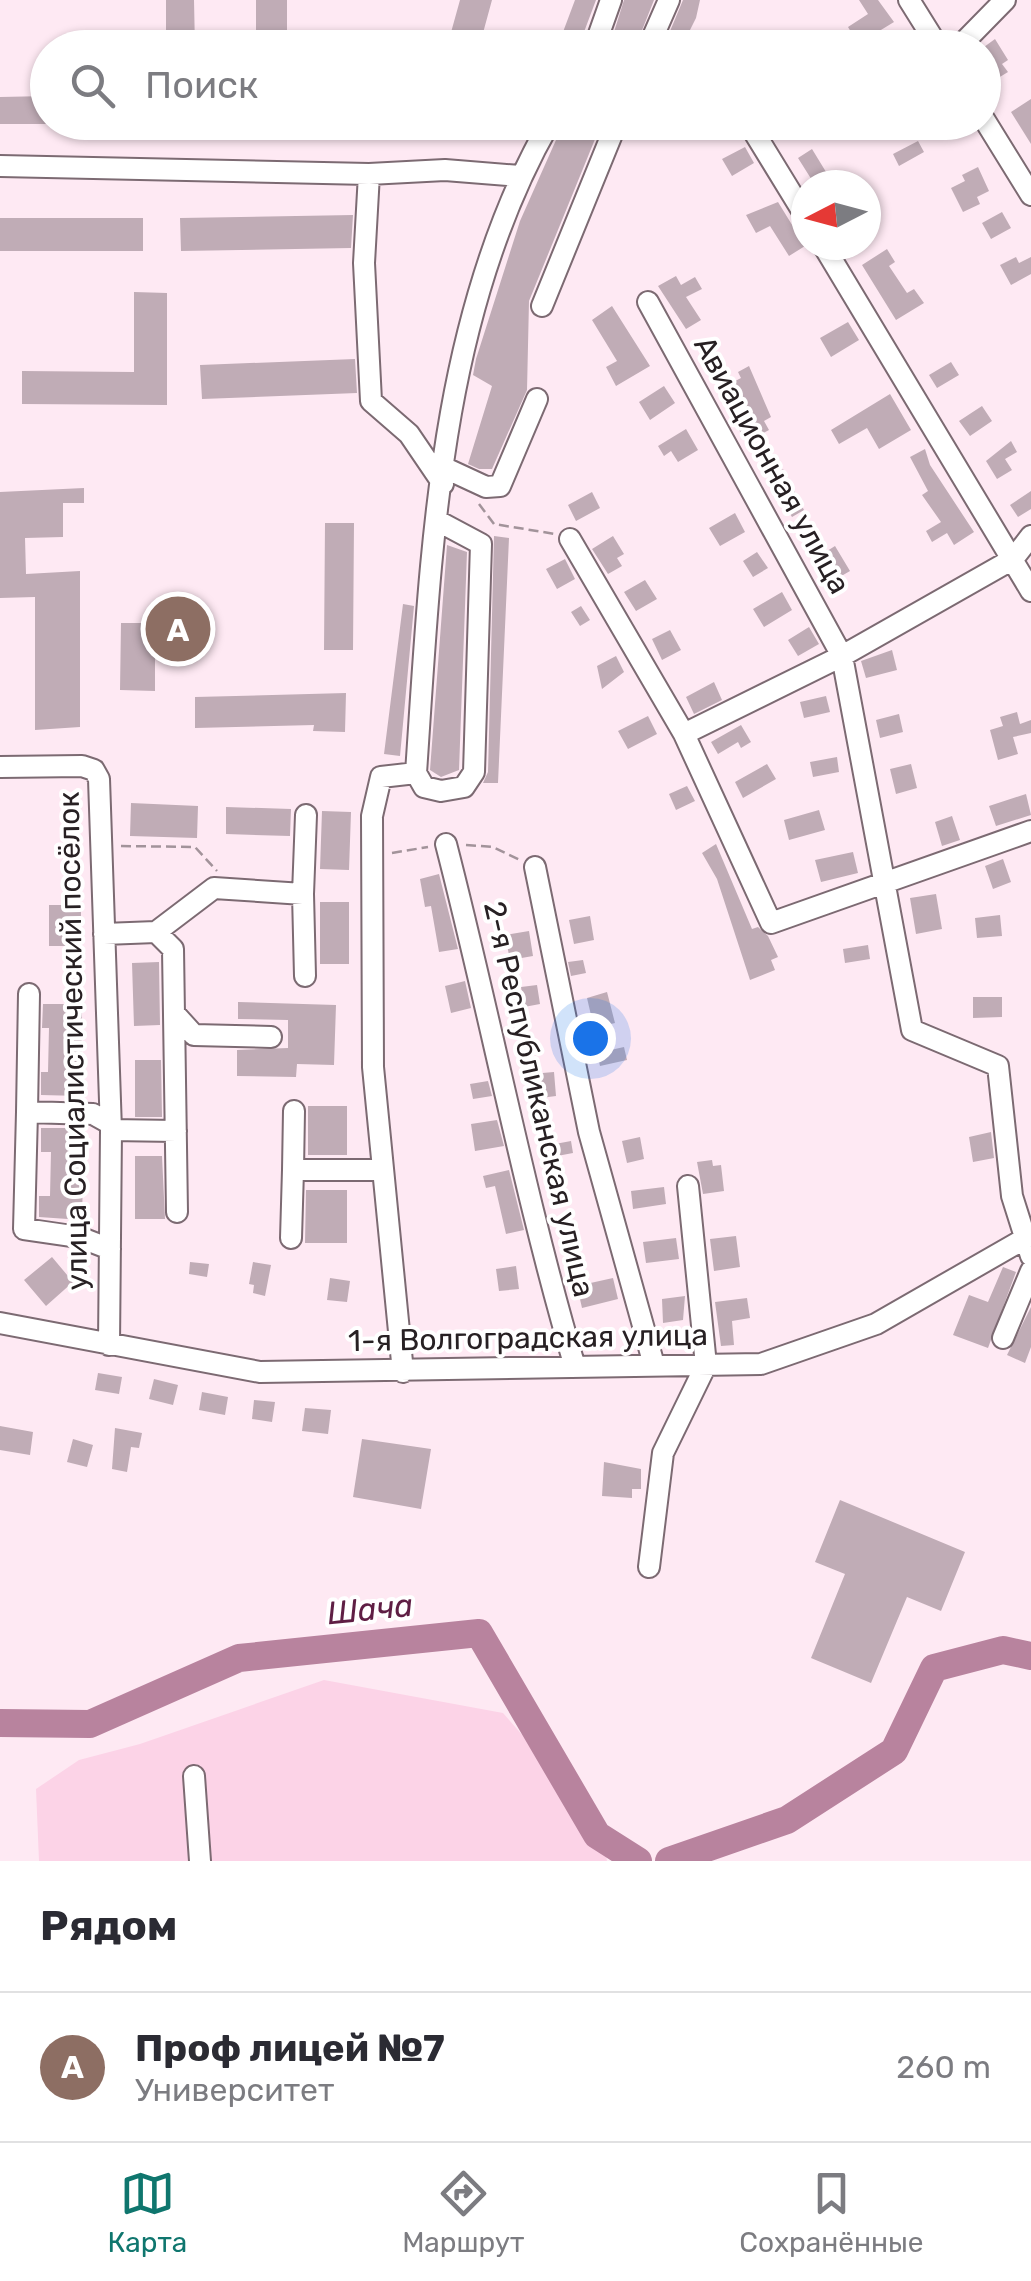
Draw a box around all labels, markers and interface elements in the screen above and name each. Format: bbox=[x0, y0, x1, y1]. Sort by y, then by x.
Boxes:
search box bbox=[30, 30, 1001, 140]
icon: search bbox=[65, 58, 120, 113]
text: Поиск bbox=[145, 62, 258, 108]
north arrow bbox=[791, 170, 881, 260]
street label: Авиационная улица bbox=[686, 330, 858, 600]
pin: A bbox=[146, 592, 210, 666]
street label: улица Социалистический посёлок bbox=[51, 791, 95, 1291]
street label: 2-я Республиканская улица bbox=[476, 898, 602, 1300]
your location bbox=[565, 1013, 616, 1064]
street label: 1-я Волгоградская улица bbox=[348, 1317, 708, 1359]
water label: Шача bbox=[325, 1586, 415, 1632]
text: Рядом bbox=[40, 1901, 177, 1951]
text: Проф лицей №7 bbox=[135, 2025, 445, 2071]
text: A bbox=[61, 2048, 84, 2086]
text: 260 m bbox=[896, 2048, 991, 2086]
text: Университет bbox=[135, 2071, 334, 2109]
tab: Карта bbox=[107, 2166, 187, 2259]
tab: Маршрут bbox=[402, 2166, 524, 2259]
tab: Сохранённые bbox=[739, 2166, 924, 2259]

